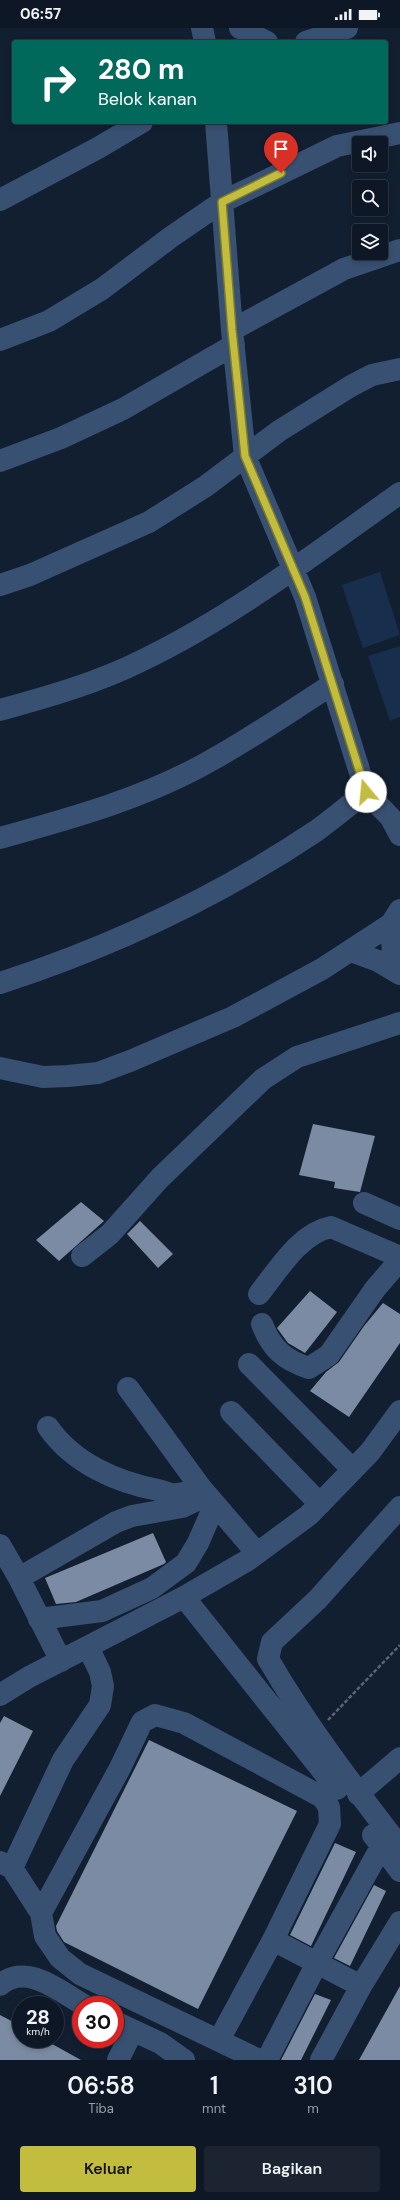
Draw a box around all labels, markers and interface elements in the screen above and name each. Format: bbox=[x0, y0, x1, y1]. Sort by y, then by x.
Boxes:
text: 06:57 bbox=[20, 4, 61, 24]
text: 280 m bbox=[98, 51, 184, 88]
icon: right bbox=[32, 56, 84, 108]
text: Belok kanan bbox=[98, 87, 197, 111]
pin bbox=[264, 132, 298, 173]
map controls bbox=[352, 136, 388, 260]
button: sound bbox=[352, 136, 388, 172]
icon: arrive bbox=[270, 138, 292, 160]
button: search bbox=[352, 180, 388, 216]
button: layers bbox=[352, 224, 388, 260]
position arrow bbox=[345, 771, 387, 813]
speed limit sign: 30 bbox=[72, 1996, 124, 2048]
text: 28 bbox=[26, 2004, 50, 2030]
text: km/h bbox=[26, 2025, 50, 2038]
text: 06:58 bbox=[67, 2070, 135, 2101]
text: 1 bbox=[210, 2070, 218, 2101]
text: 310 bbox=[293, 2070, 333, 2101]
text: Tiba bbox=[88, 2100, 114, 2117]
text: mnt bbox=[202, 2100, 226, 2117]
text: m bbox=[307, 2100, 319, 2117]
button: Keluar bbox=[20, 2146, 196, 2192]
button: Bagikan bbox=[204, 2146, 380, 2192]

